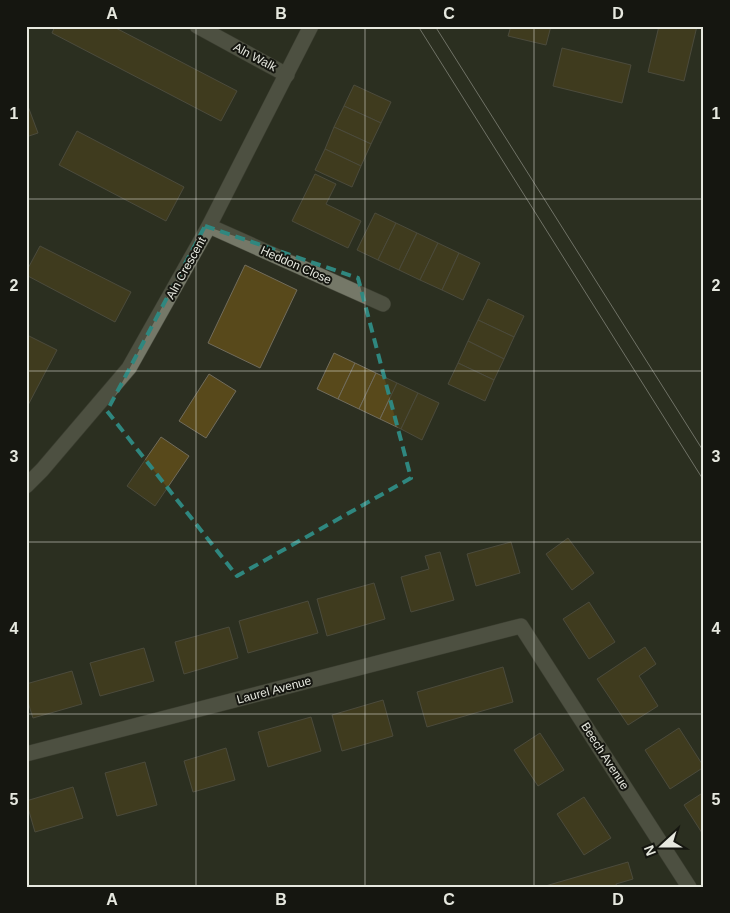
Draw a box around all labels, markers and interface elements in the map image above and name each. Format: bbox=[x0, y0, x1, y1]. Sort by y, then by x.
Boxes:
text: A bbox=[106, 5, 118, 22]
text: B bbox=[275, 5, 287, 22]
text: C bbox=[443, 5, 455, 22]
text: D bbox=[612, 5, 624, 22]
street label: Aln Walk bbox=[231, 40, 280, 75]
text: 1 bbox=[10, 105, 19, 122]
text: 1 bbox=[712, 105, 721, 122]
street label: Aln Crescent bbox=[163, 234, 209, 301]
street label: Heddon Close bbox=[258, 243, 334, 287]
text: 2 bbox=[10, 277, 19, 294]
text: 2 bbox=[712, 277, 721, 294]
text: 3 bbox=[10, 448, 19, 465]
text: 3 bbox=[712, 448, 721, 465]
text: 4 bbox=[10, 620, 19, 637]
text: 4 bbox=[712, 620, 721, 637]
street label: Laurel Avenue bbox=[235, 673, 313, 707]
street label: Beech Avenue bbox=[578, 720, 632, 792]
text: 5 bbox=[10, 791, 19, 808]
text: 5 bbox=[712, 791, 721, 808]
north arrow bbox=[638, 820, 688, 870]
text: N bbox=[641, 843, 659, 858]
text: A bbox=[106, 891, 118, 908]
text: B bbox=[275, 891, 287, 908]
text: C bbox=[443, 891, 455, 908]
text: D bbox=[612, 891, 624, 908]

